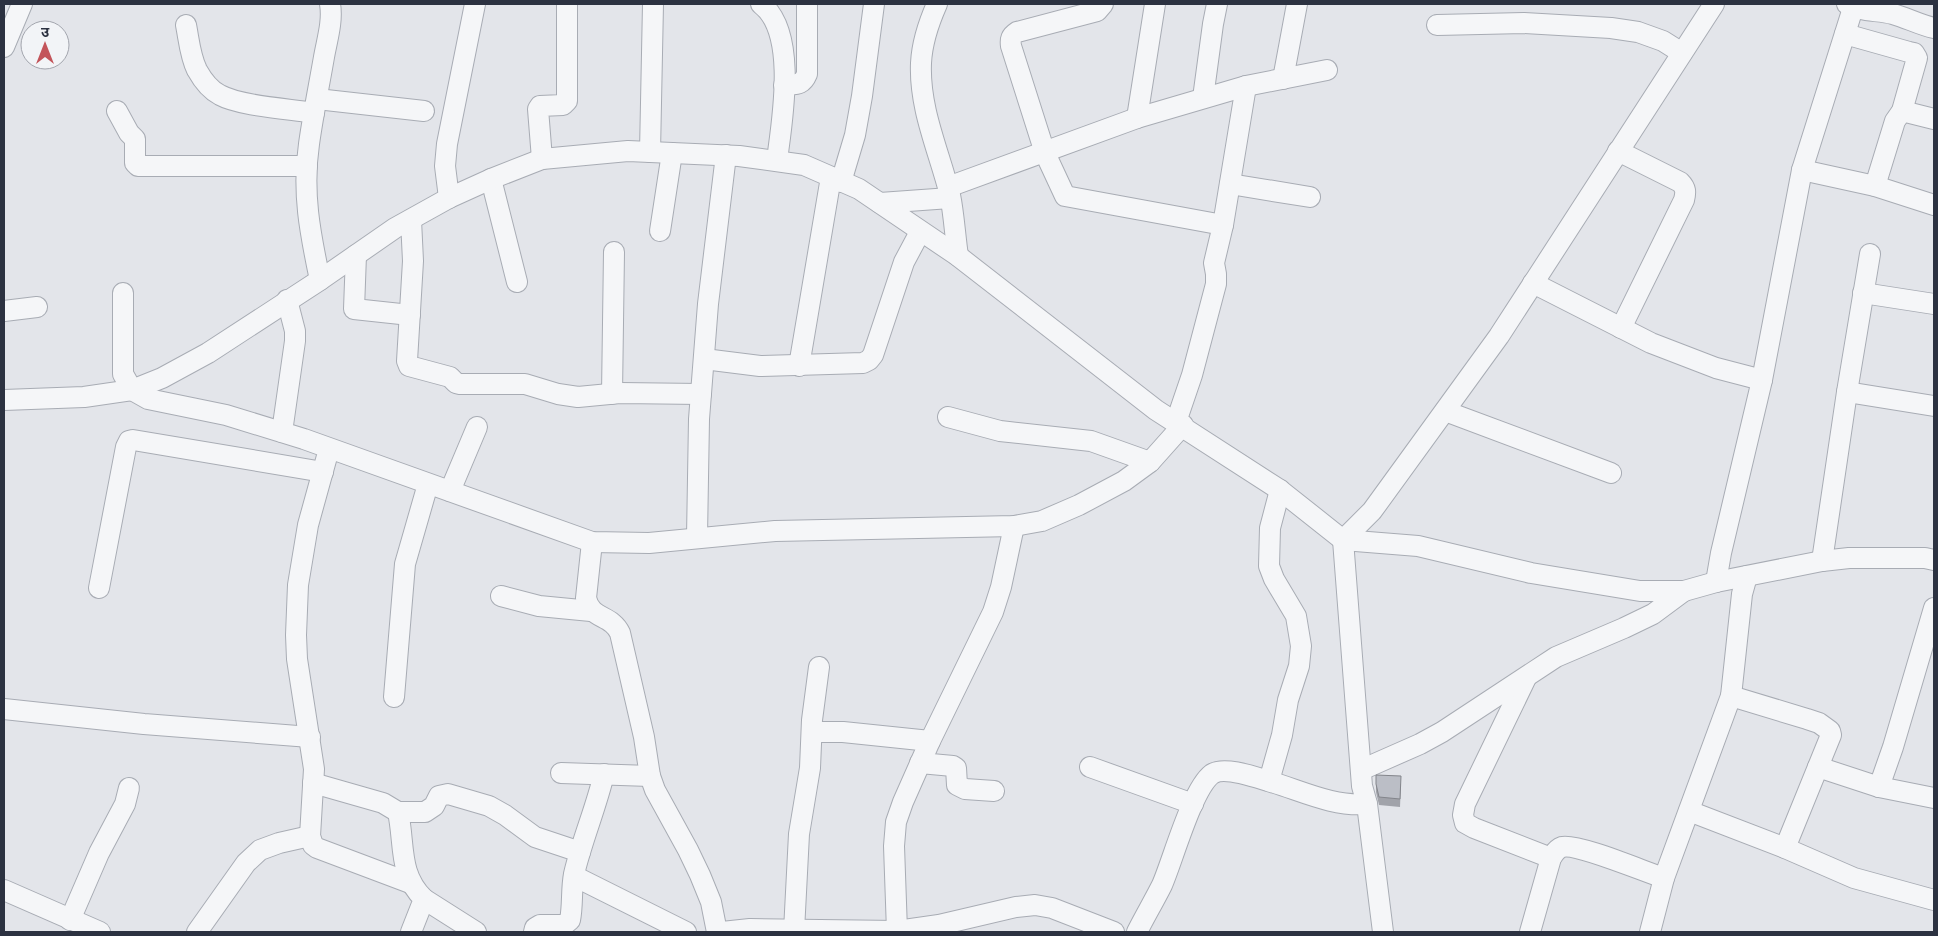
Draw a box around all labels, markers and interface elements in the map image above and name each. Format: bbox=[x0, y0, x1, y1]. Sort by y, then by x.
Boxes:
north arrow bbox=[20, 20, 70, 70]
text: उ bbox=[41, 24, 50, 40]

